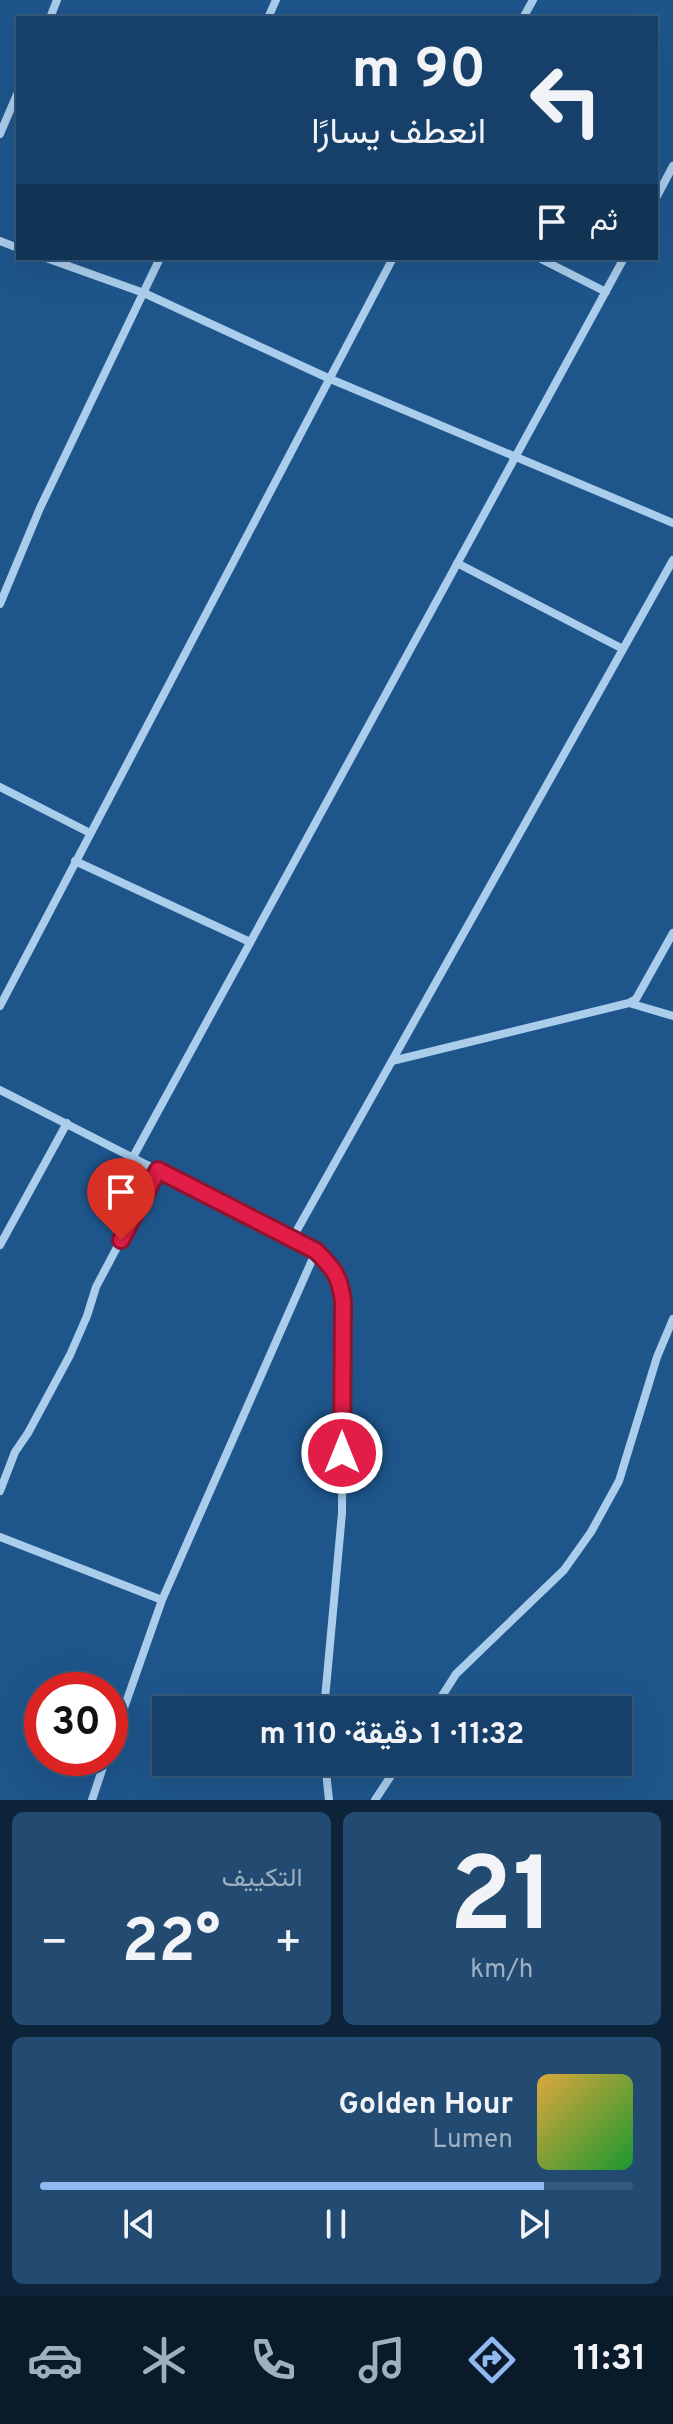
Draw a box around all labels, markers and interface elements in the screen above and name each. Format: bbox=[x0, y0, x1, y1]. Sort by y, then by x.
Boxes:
text: 90 m bbox=[351, 37, 486, 107]
icon: left bbox=[514, 48, 618, 152]
text: انعطف يسارًا bbox=[311, 111, 486, 157]
icon: arrive bbox=[530, 200, 574, 244]
text: ثم bbox=[590, 204, 618, 241]
pin bbox=[87, 1158, 155, 1240]
icon: arrive bbox=[99, 1170, 143, 1214]
position arrow bbox=[300, 1411, 384, 1495]
speed limit sign: 30 bbox=[24, 1672, 128, 1776]
text: 11:32 · 1 دقيقة · 110 m bbox=[260, 1717, 524, 1754]
text: 21 bbox=[449, 1836, 554, 1968]
text: التكييف bbox=[222, 1863, 303, 1896]
text: 22° bbox=[122, 1907, 220, 1983]
text: − bbox=[40, 1917, 68, 1973]
text: + bbox=[274, 1917, 303, 1973]
text: km/h bbox=[470, 1954, 533, 1987]
text: Golden Hour bbox=[339, 2087, 513, 2124]
text: Lumen bbox=[432, 2124, 513, 2157]
icon: previous bbox=[117, 2202, 161, 2246]
icon: pause bbox=[314, 2202, 358, 2246]
icon: next bbox=[512, 2202, 556, 2246]
icon: car bbox=[27, 2332, 83, 2388]
icon: climate bbox=[136, 2332, 192, 2388]
icon: phone bbox=[245, 2332, 301, 2388]
icon: music bbox=[354, 2332, 410, 2388]
icon: directions bbox=[464, 2332, 520, 2388]
text: 11:31 bbox=[573, 2337, 646, 2383]

